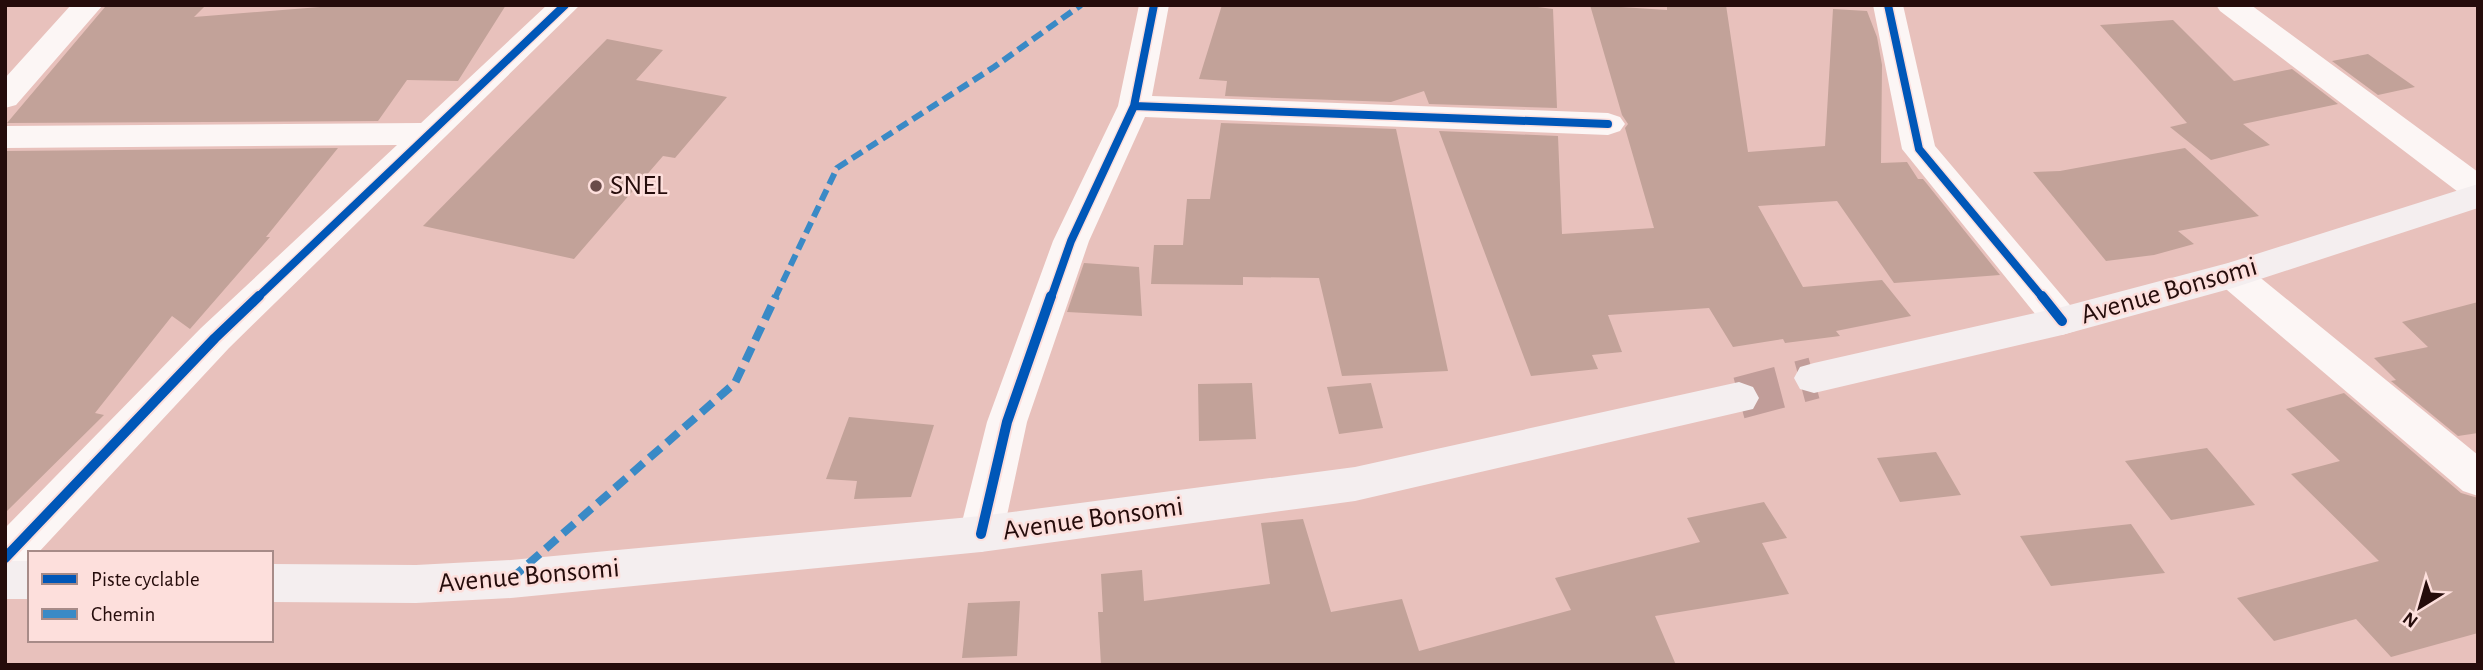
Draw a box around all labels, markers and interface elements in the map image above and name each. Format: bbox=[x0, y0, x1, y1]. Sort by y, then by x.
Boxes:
place label: SNEL bbox=[610, 172, 668, 200]
marker: SNEL bbox=[588, 178, 604, 194]
street label: Avenue Bonsomi bbox=[2078, 252, 2260, 330]
street label: Avenue Bonsomi bbox=[1001, 492, 1185, 546]
legend bbox=[28, 551, 273, 642]
street label: Avenue Bonsomi bbox=[437, 554, 621, 598]
text: Piste cyclable bbox=[91, 569, 200, 590]
north arrow bbox=[2385, 572, 2455, 642]
text: Chemin bbox=[91, 604, 155, 625]
text: N bbox=[2400, 608, 2422, 631]

